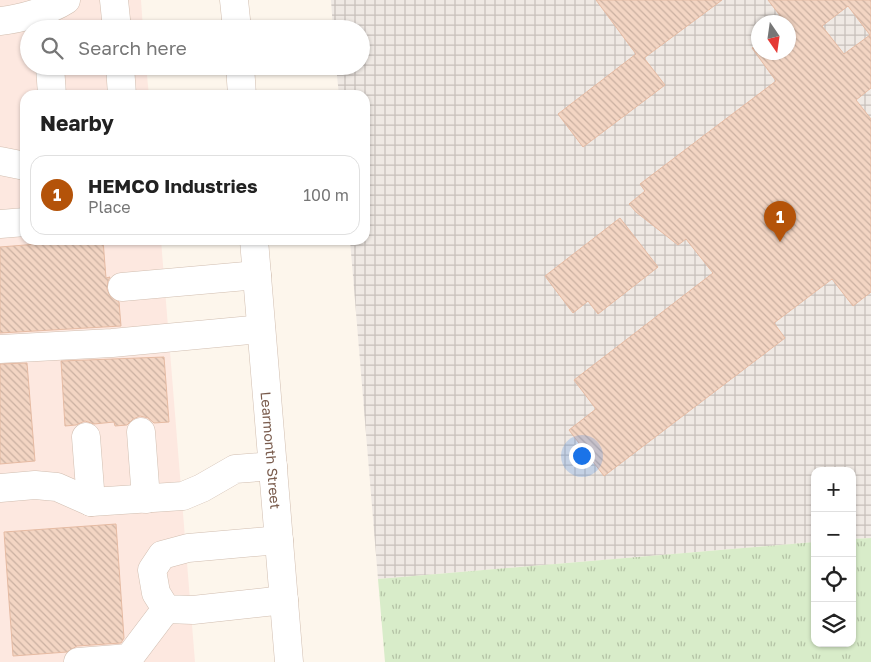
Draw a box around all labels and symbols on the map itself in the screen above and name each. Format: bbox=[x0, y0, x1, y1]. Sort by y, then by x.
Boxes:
north arrow bbox=[751, 15, 796, 60]
pin: 1 bbox=[764, 201, 796, 242]
street label: Learmonth Street bbox=[258, 391, 285, 510]
your location bbox=[569, 443, 595, 469]

